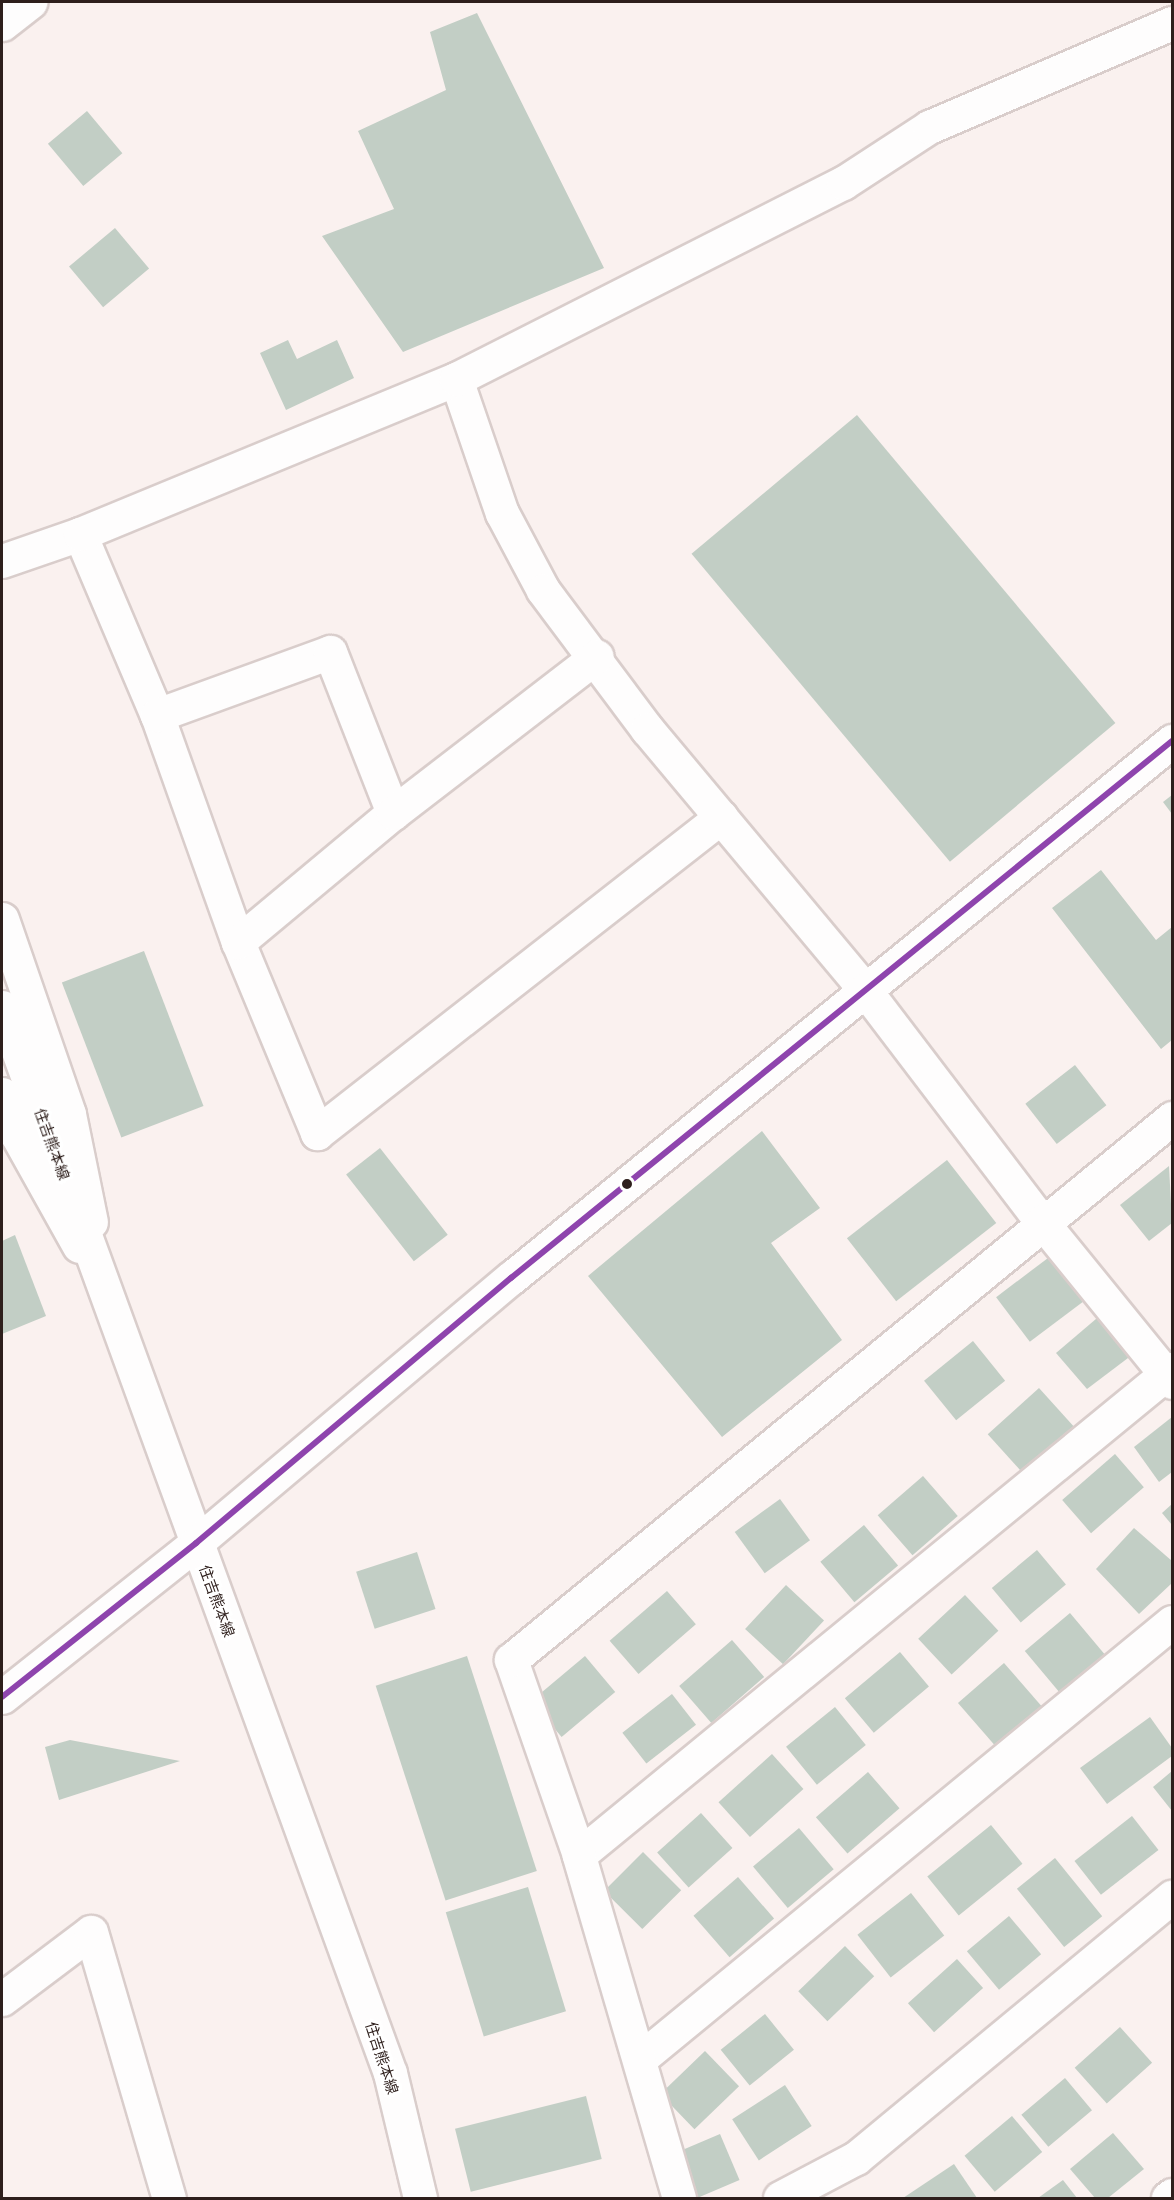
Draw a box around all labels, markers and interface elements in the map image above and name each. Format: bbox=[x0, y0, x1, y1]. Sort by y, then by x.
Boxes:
street label: 住吉熊本線 bbox=[31, 1106, 73, 1182]
unlabelled marker bbox=[621, 1178, 633, 1190]
street label: 住吉熊本線 bbox=[196, 1563, 238, 1639]
street label: 住吉熊本線 bbox=[362, 2020, 402, 2096]

